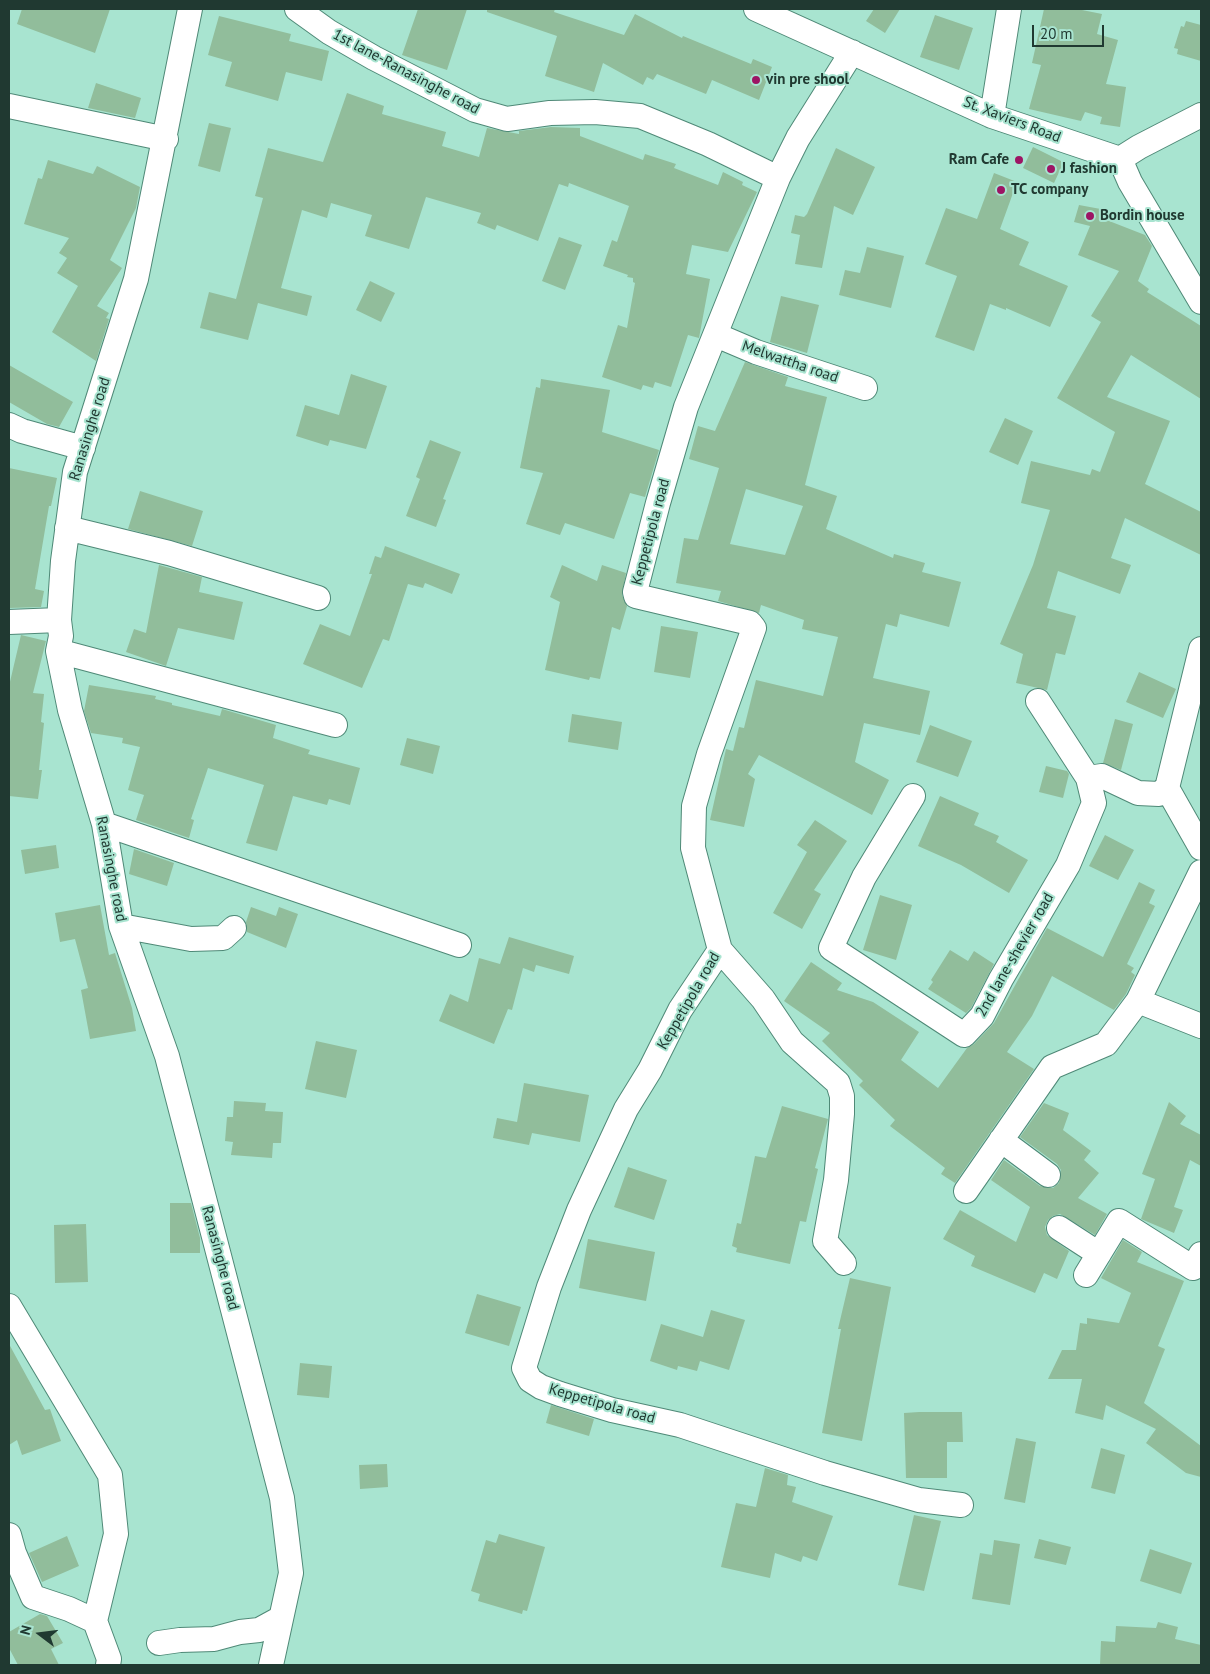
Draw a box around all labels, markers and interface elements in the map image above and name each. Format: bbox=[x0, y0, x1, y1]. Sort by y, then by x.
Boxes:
scale bar bbox=[1035, 15, 1108, 47]
text: 20 m bbox=[1040, 24, 1073, 43]
street label: 1st lane-Ranasinghe road bbox=[330, 26, 482, 118]
place label: vin pre shool bbox=[766, 71, 849, 89]
marker: vin pre shool bbox=[750, 74, 762, 86]
street label: St. Xaviers Road bbox=[961, 93, 1063, 147]
place label: Ram Cafe bbox=[949, 151, 1009, 169]
marker: Ram Cafe bbox=[1013, 154, 1025, 166]
place label: J fashion bbox=[1061, 160, 1117, 178]
marker: J fashion bbox=[1045, 163, 1057, 175]
place label: TC company bbox=[1011, 181, 1088, 199]
marker: TC company bbox=[995, 184, 1007, 196]
place label: Bordin house bbox=[1100, 207, 1185, 225]
marker: Bordin house bbox=[1084, 210, 1096, 222]
street label: Melwattha road bbox=[739, 337, 841, 387]
street label: Ranasinghe road bbox=[66, 375, 114, 483]
street label: Keppetipola road bbox=[628, 477, 674, 587]
street label: Ranasinghe road bbox=[92, 815, 130, 923]
street label: 2nd lane-shevier road bbox=[972, 890, 1058, 1020]
street label: Keppetipola road bbox=[654, 949, 724, 1053]
street label: Ranasinghe road bbox=[197, 1204, 243, 1312]
street label: Keppetipola road bbox=[547, 1380, 657, 1428]
north arrow bbox=[15, 1609, 65, 1659]
text: N bbox=[16, 1623, 35, 1637]

